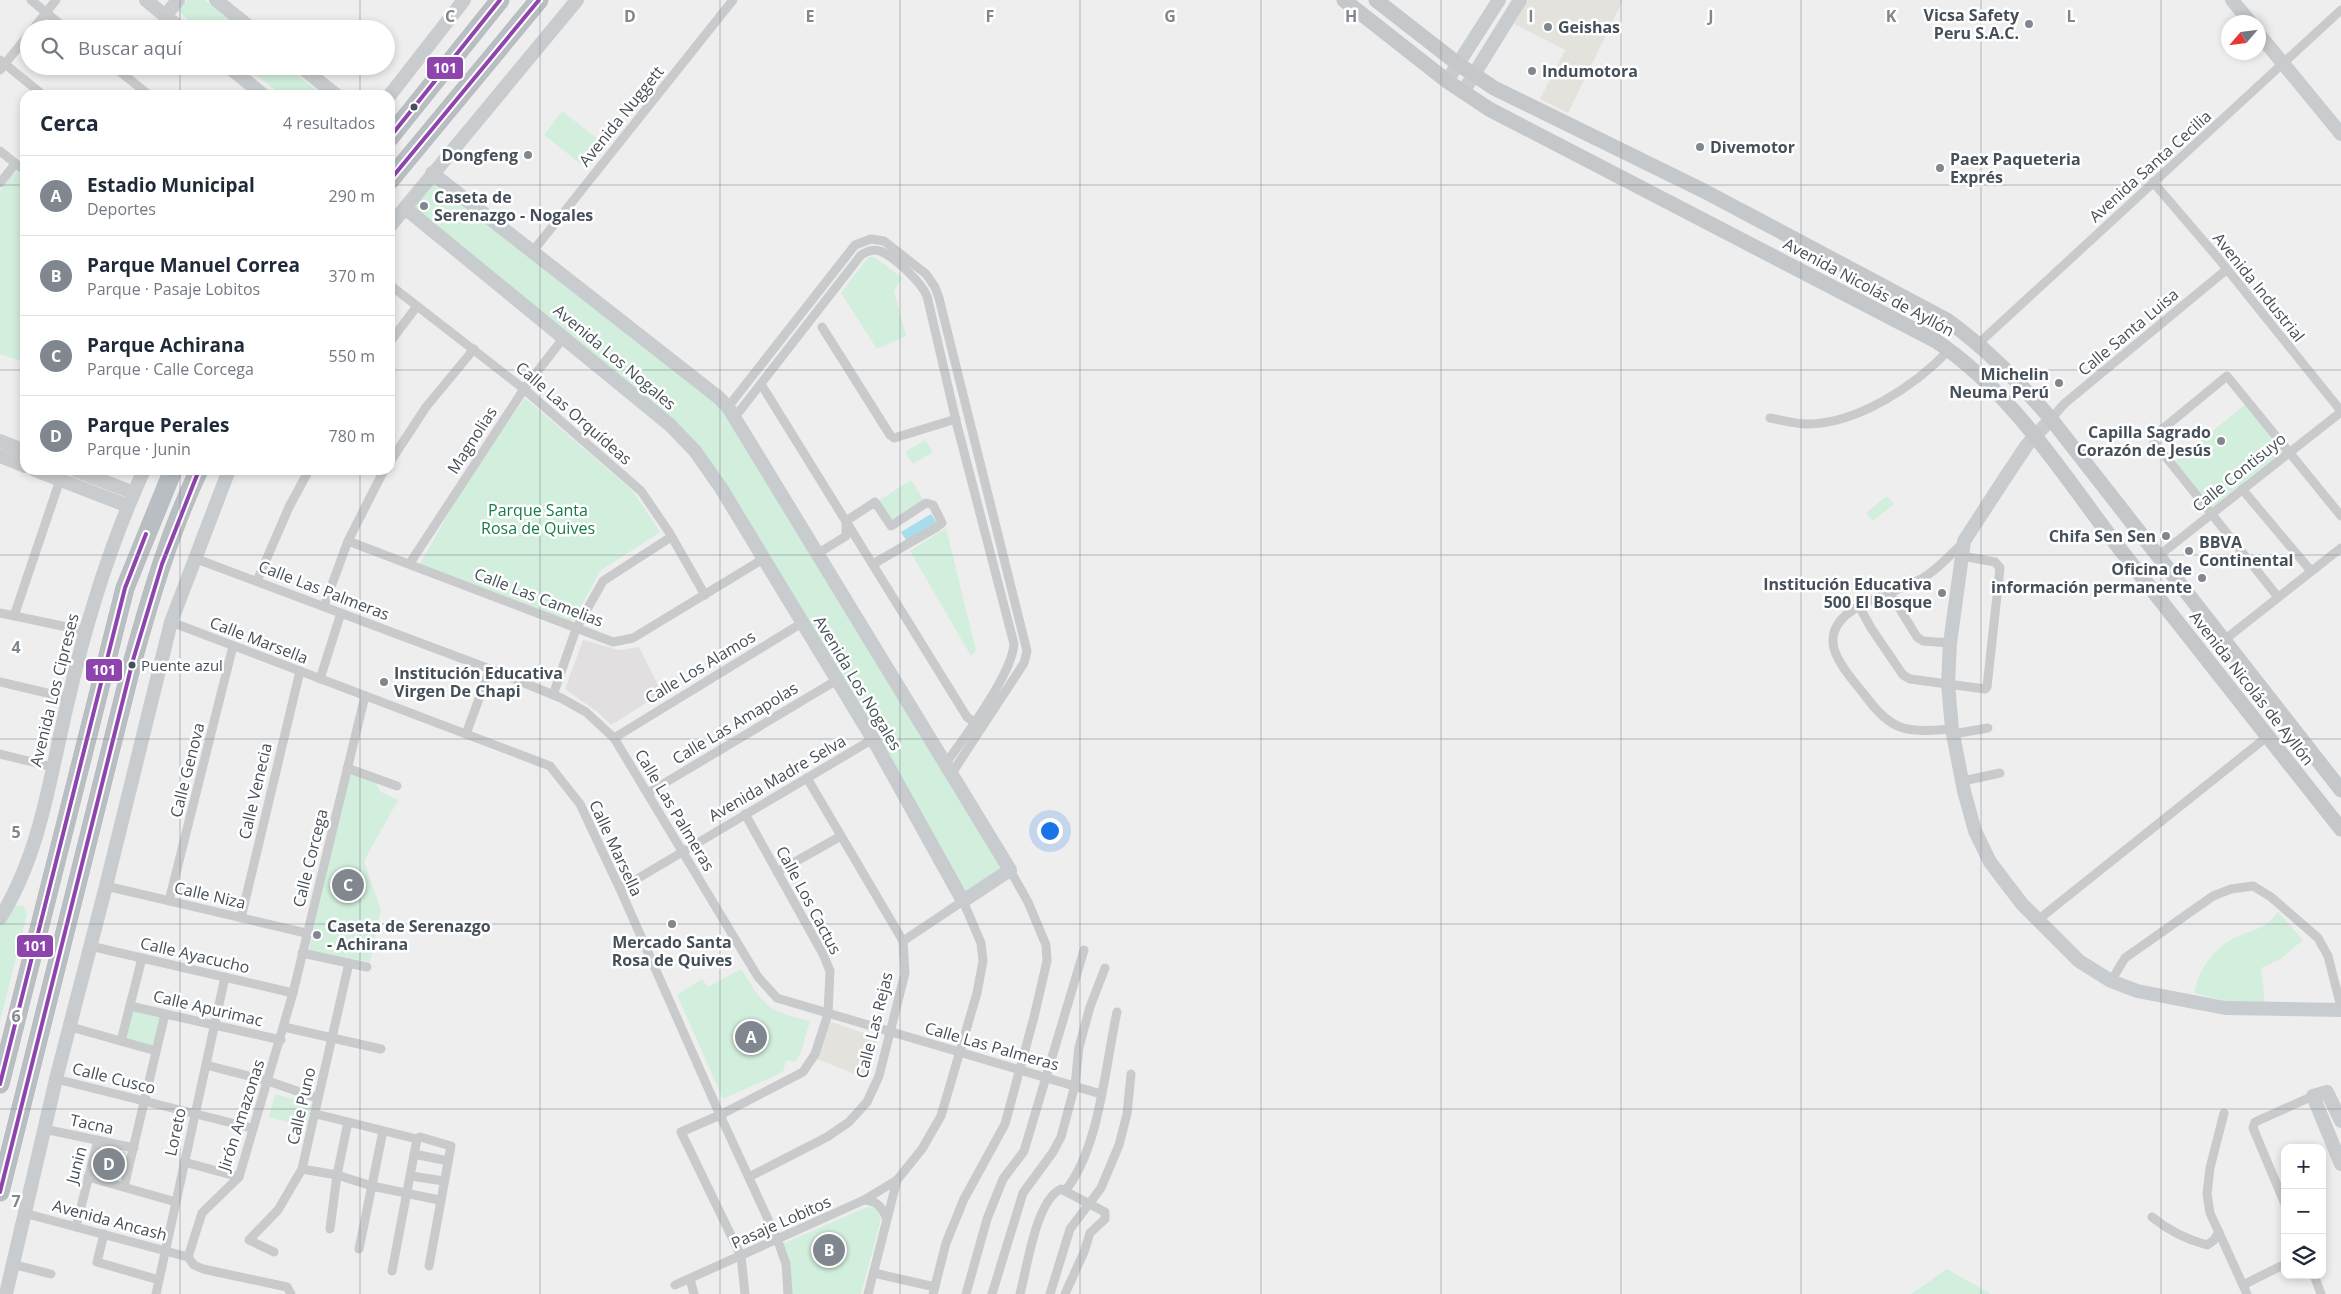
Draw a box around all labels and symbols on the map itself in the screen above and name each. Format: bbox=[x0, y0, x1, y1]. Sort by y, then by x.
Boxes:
place label: Vicsa Safety Peru S.A.C. bbox=[1924, 4, 2020, 44]
text: C bbox=[445, 5, 455, 27]
text: D bbox=[624, 5, 636, 27]
text: E bbox=[806, 5, 815, 27]
text: F bbox=[986, 5, 994, 27]
text: G bbox=[1164, 5, 1176, 27]
text: H bbox=[1345, 5, 1357, 27]
text: I bbox=[1528, 5, 1534, 27]
text: J bbox=[1706, 5, 1714, 27]
text: K bbox=[1886, 5, 1897, 27]
text: L bbox=[2066, 5, 2076, 27]
north arrow bbox=[2221, 15, 2266, 60]
place label: Geishas bbox=[1558, 16, 1620, 38]
marker: Vicsa Safety Peru S.A.C. bbox=[2023, 18, 2035, 30]
marker: Geishas bbox=[1542, 21, 1554, 33]
line badge: 101 bbox=[426, 56, 464, 80]
text: 101 bbox=[433, 58, 457, 77]
place label: Indumotora bbox=[1542, 60, 1638, 82]
street label: Avenida Nuggett bbox=[574, 61, 669, 171]
marker: Indumotora bbox=[1526, 65, 1538, 77]
unlabelled marker bbox=[409, 102, 419, 112]
street label: Avenida Santa Cecilia bbox=[2084, 105, 2216, 227]
place label: Divemotor bbox=[1710, 136, 1795, 158]
marker: Divemotor bbox=[1694, 141, 1706, 153]
place label: Dongfeng bbox=[441, 144, 518, 166]
place label: Paex Paqueteria Exprés bbox=[1950, 148, 2081, 188]
marker: Dongfeng bbox=[522, 149, 534, 161]
marker: Paex Paqueteria Exprés bbox=[1934, 162, 1946, 174]
place label: Caseta de Serenazgo - Nogales bbox=[434, 186, 593, 226]
marker: Caseta de Serenazgo - Nogales bbox=[418, 200, 430, 212]
street label: Avenida Industrial bbox=[2208, 228, 2310, 346]
street label: Avenida Nicolás de Ayllón bbox=[1780, 233, 1958, 341]
street label: Calle Santa Luisa bbox=[2073, 283, 2183, 381]
street label: Avenida Los Nogales bbox=[549, 299, 681, 415]
street label: Calle Las Orquídeas bbox=[511, 356, 637, 470]
place label: Michelin Neuma Perú bbox=[1949, 363, 2049, 403]
marker: Michelin Neuma Perú bbox=[2053, 377, 2065, 389]
street label: Magnolias bbox=[442, 402, 502, 478]
place label: Capilla Sagrado Corazón de Jesús bbox=[2077, 421, 2211, 461]
street label: Calle Contisuyo bbox=[2188, 427, 2290, 517]
marker: Capilla Sagrado Corazón de Jesús bbox=[2215, 435, 2227, 447]
park label: Parque Santa Rosa de Quives bbox=[481, 499, 595, 539]
place label: Chifa Sen Sen bbox=[2049, 525, 2156, 547]
marker: Chifa Sen Sen bbox=[2160, 530, 2172, 542]
place label: BBVA Continental bbox=[2199, 531, 2293, 571]
marker: BBVA Continental bbox=[2183, 545, 2195, 557]
street label: Calle Las Palmeras bbox=[255, 555, 393, 625]
place label: Oficina de información permanente bbox=[1991, 558, 2192, 598]
street label: Calle Las Camelias bbox=[471, 562, 607, 632]
marker: Oficina de información permanente bbox=[2196, 572, 2208, 584]
place label: Institución Educativa 500 El Bosque bbox=[1763, 573, 1932, 613]
marker: Institución Educativa 500 El Bosque bbox=[1936, 587, 1948, 599]
street label: Avenida Nicolás de Ayllón bbox=[2185, 606, 2319, 770]
street label: Avenida Los Cipreses bbox=[24, 611, 84, 769]
street label: Calle Marsella bbox=[207, 611, 311, 669]
street label: Avenida Los Nogales bbox=[809, 612, 907, 754]
street label: Calle Los Alamos bbox=[641, 625, 759, 709]
text: 4 bbox=[11, 636, 21, 658]
place label: Puente azul bbox=[141, 655, 223, 675]
line badge: 101 bbox=[85, 658, 123, 682]
text: 101 bbox=[92, 660, 116, 679]
marker: Puente azul bbox=[127, 660, 137, 670]
place label: Institución Educativa Virgen De Chapi bbox=[394, 662, 563, 702]
marker: Institución Educativa Virgen De Chapi bbox=[378, 676, 390, 688]
street label: Calle Las Amapolas bbox=[668, 677, 802, 769]
street label: Calle Genova bbox=[165, 720, 209, 820]
street label: Avenida Madre Selva bbox=[704, 730, 850, 826]
street label: Calle Venecia bbox=[233, 741, 277, 841]
street label: Calle Las Palmeras bbox=[630, 745, 720, 875]
street label: Calle Marsella bbox=[584, 796, 648, 900]
street label: Calle Corcega bbox=[287, 807, 333, 909]
your location bbox=[1037, 818, 1063, 844]
text: 5 bbox=[11, 821, 21, 843]
street label: Calle Los Cactus bbox=[771, 842, 847, 958]
pin: C bbox=[332, 866, 364, 904]
street label: Calle Niza bbox=[172, 876, 248, 914]
place label: Caseta de Serenazgo - Achirana bbox=[327, 915, 491, 955]
marker: Mercado Santa Rosa de Quives bbox=[666, 918, 678, 930]
marker: Caseta de Serenazgo - Achirana bbox=[311, 929, 323, 941]
place label: Mercado Santa Rosa de Quives bbox=[612, 931, 732, 971]
street label: Calle Ayacucho bbox=[138, 932, 252, 978]
line badge: 101 bbox=[16, 934, 54, 958]
text: 101 bbox=[23, 936, 47, 955]
street label: Calle Las Rejas bbox=[850, 970, 898, 1080]
street label: Calle Apurimac bbox=[151, 985, 265, 1031]
text: 6 bbox=[11, 1005, 21, 1027]
street label: Calle Las Palmeras bbox=[922, 1016, 1062, 1076]
pin: A bbox=[735, 1018, 767, 1056]
street label: Calle Cusco bbox=[70, 1057, 158, 1099]
street label: Jirón Amazonas bbox=[212, 1057, 269, 1175]
street label: Calle Puno bbox=[281, 1065, 321, 1147]
street label: Loreto bbox=[159, 1106, 191, 1158]
street label: Tacna bbox=[68, 1109, 116, 1139]
street label: Junin bbox=[60, 1144, 92, 1188]
pin: D bbox=[93, 1145, 125, 1183]
text: 7 bbox=[11, 1190, 21, 1212]
street label: Pasaje Lobitos bbox=[728, 1190, 834, 1254]
street label: Avenida Ancash bbox=[50, 1194, 170, 1246]
pin: B bbox=[813, 1231, 845, 1269]

